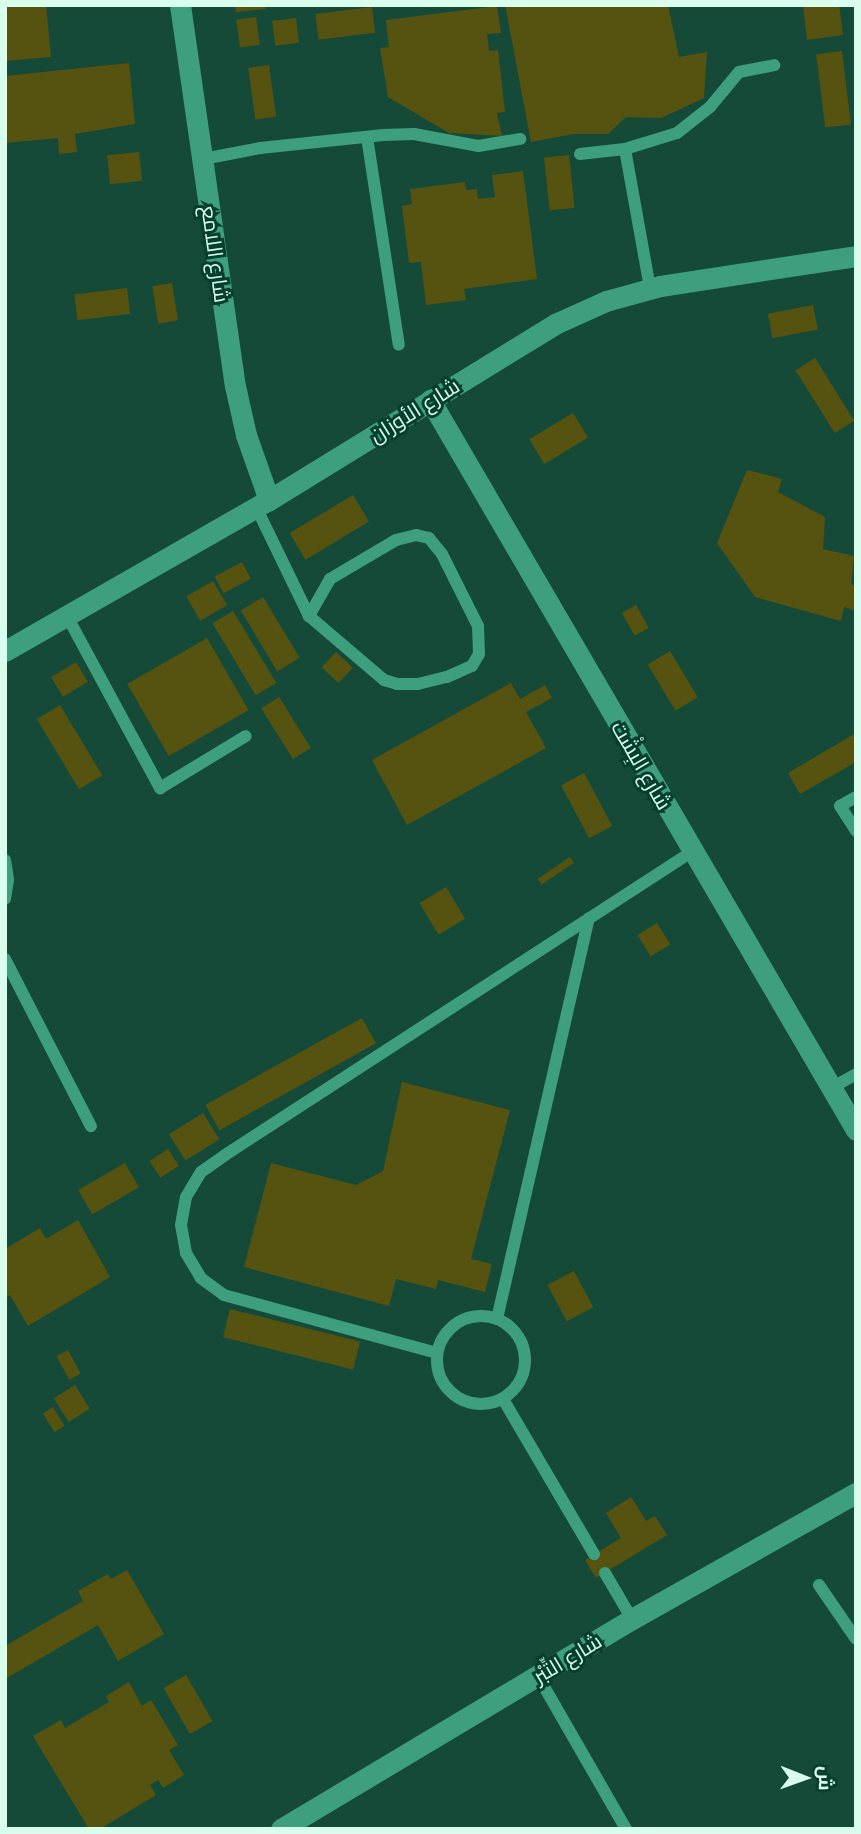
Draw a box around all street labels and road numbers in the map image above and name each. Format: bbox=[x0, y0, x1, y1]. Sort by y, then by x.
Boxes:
street label: شارع اللامع bbox=[197, 204, 235, 304]
street label: شارع الأوزان bbox=[364, 372, 464, 448]
street label: شارع البِشْت bbox=[607, 716, 677, 814]
street label: شارع التِّبْر bbox=[528, 1628, 606, 1688]

